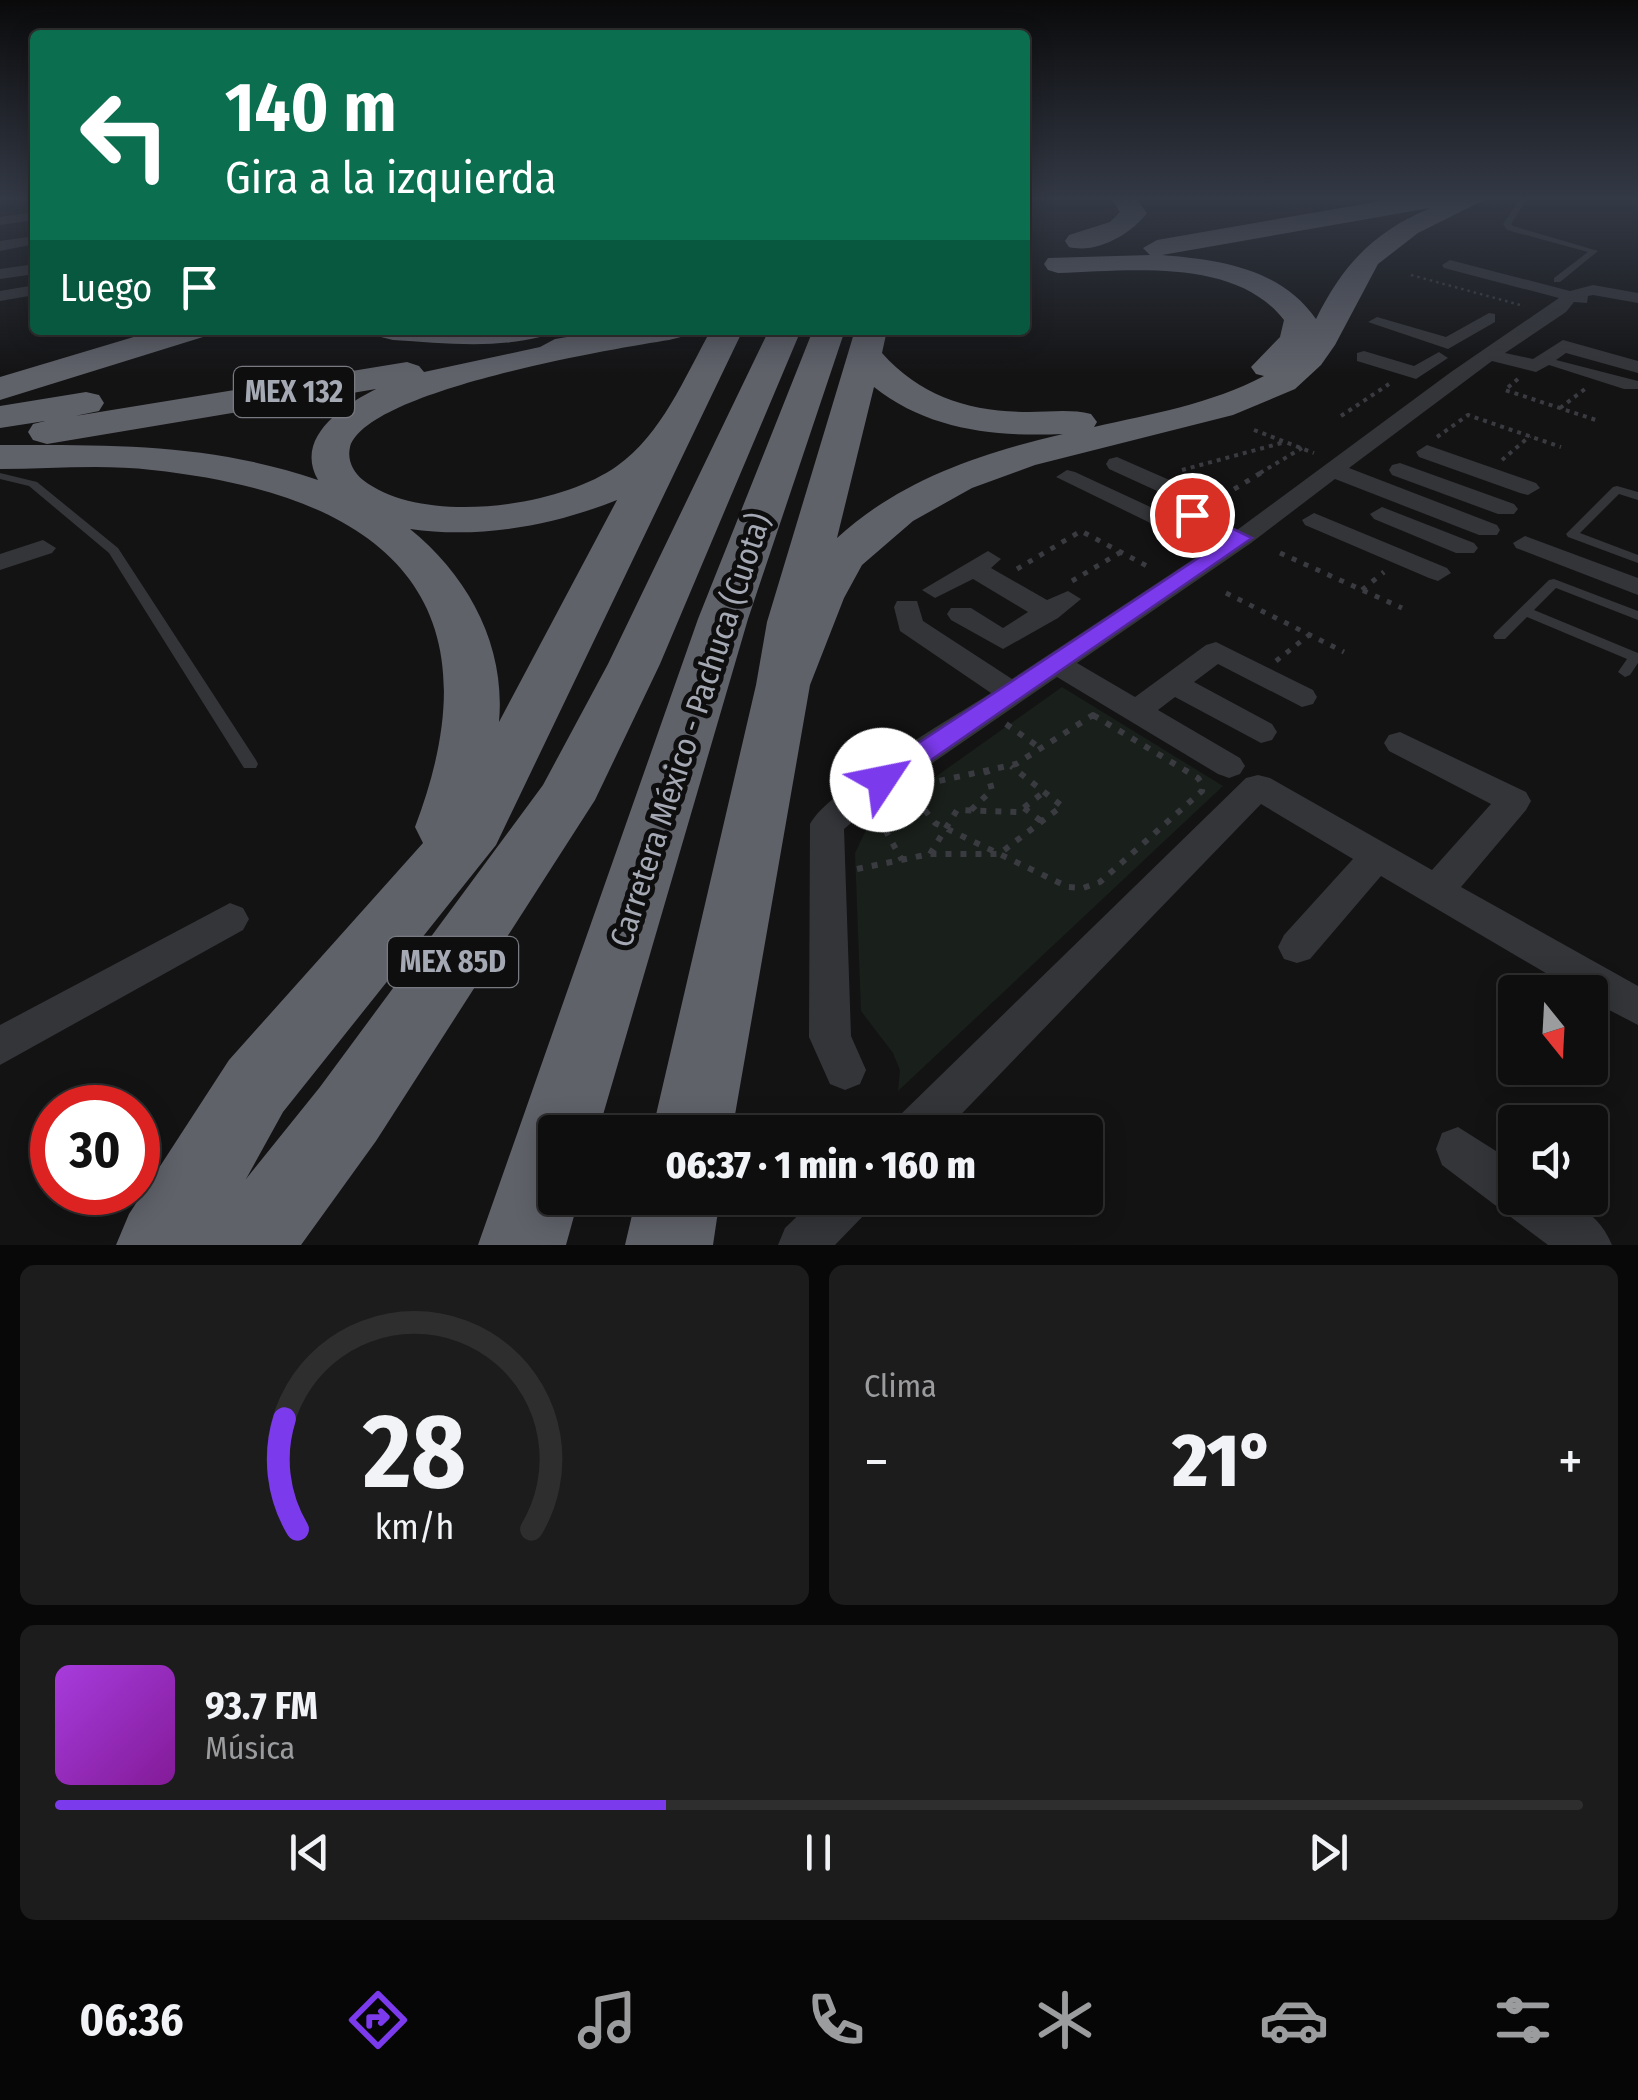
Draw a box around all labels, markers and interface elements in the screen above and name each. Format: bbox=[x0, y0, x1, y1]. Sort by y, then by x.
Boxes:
text: 140 m bbox=[225, 66, 397, 150]
icon: left bbox=[60, 70, 190, 200]
text: Gira a la izquierda bbox=[225, 151, 557, 205]
icon: arrive bbox=[172, 260, 227, 315]
text: Luego bbox=[60, 265, 152, 311]
road number: MEX 132 bbox=[234, 367, 354, 417]
pin bbox=[1150, 473, 1235, 558]
icon: arrive bbox=[1165, 488, 1220, 543]
street label: Carretera México - Pachuca (Cuota) bbox=[602, 508, 778, 952]
position arrow bbox=[830, 728, 934, 832]
road number: MEX 85D bbox=[388, 937, 518, 987]
north arrow bbox=[1498, 975, 1608, 1085]
map controls bbox=[1498, 975, 1608, 1215]
speed limit sign: 30 bbox=[30, 1085, 160, 1215]
button: sound bbox=[1498, 1105, 1608, 1215]
text: 06:37 · 1 min · 160 m bbox=[665, 1142, 976, 1188]
text: Clima bbox=[864, 1367, 937, 1405]
text: 28 bbox=[362, 1390, 466, 1515]
text: 21° bbox=[1173, 1416, 1274, 1506]
text: − bbox=[864, 1429, 889, 1495]
text: + bbox=[1558, 1429, 1583, 1495]
text: km/h bbox=[375, 1506, 454, 1548]
text: 93.7 FM bbox=[205, 1683, 318, 1729]
text: Música bbox=[205, 1729, 295, 1767]
icon: previous bbox=[282, 1825, 337, 1880]
icon: pause bbox=[791, 1825, 846, 1880]
icon: next bbox=[1301, 1825, 1356, 1880]
icon: directions bbox=[343, 1985, 413, 2055]
icon: music bbox=[572, 1985, 642, 2055]
icon: phone bbox=[801, 1985, 871, 2055]
icon: climate bbox=[1030, 1985, 1100, 2055]
icon: car bbox=[1259, 1985, 1329, 2055]
icon: filters bbox=[1488, 1985, 1558, 2055]
text: 06:36 bbox=[80, 1993, 184, 2047]

